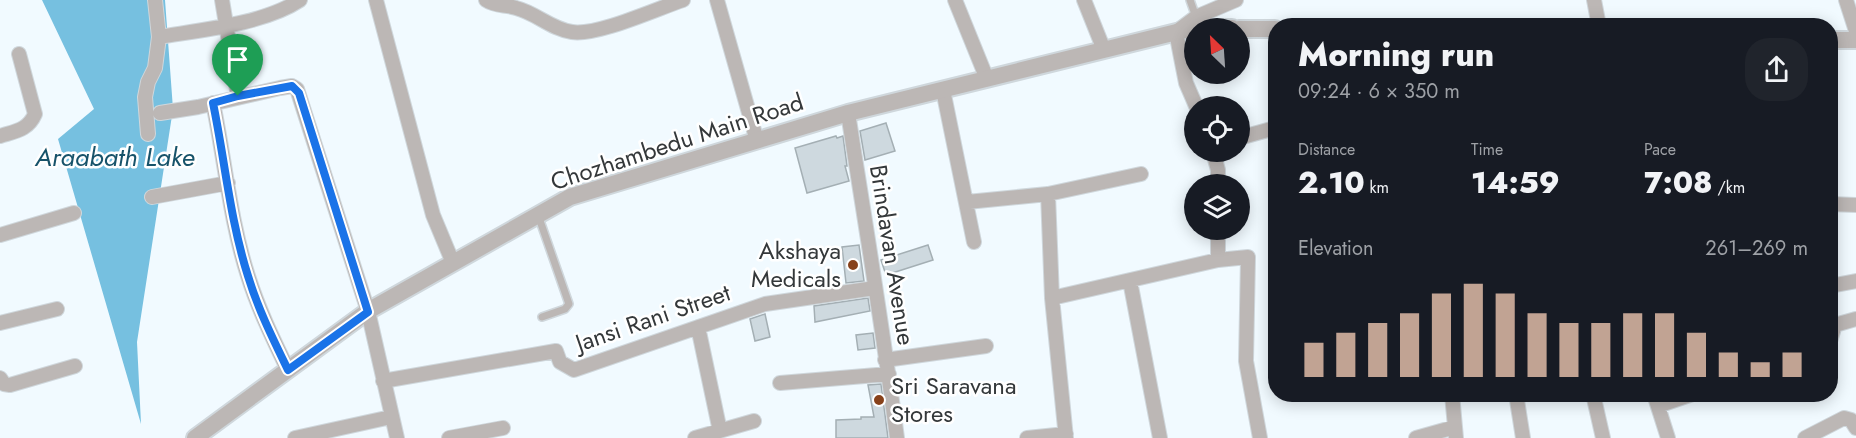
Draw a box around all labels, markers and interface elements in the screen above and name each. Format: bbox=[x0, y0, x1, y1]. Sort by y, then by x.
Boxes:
north arrow bbox=[1184, 18, 1250, 84]
map controls bbox=[1184, 18, 1250, 240]
text: Morning run bbox=[1298, 31, 1494, 78]
pin bbox=[212, 34, 263, 96]
button: share bbox=[1745, 38, 1808, 101]
icon: arrive bbox=[221, 43, 254, 76]
text: 09:24 · 6 × 350 m bbox=[1298, 77, 1460, 106]
street label: Chozhambedu Main Road bbox=[546, 84, 808, 199]
button: locate bbox=[1184, 96, 1250, 162]
water label: Araabath Lake bbox=[34, 138, 195, 176]
text: Distance bbox=[1298, 138, 1355, 161]
text: Time bbox=[1471, 138, 1503, 161]
text: Pace bbox=[1644, 138, 1676, 161]
text: 2.10 bbox=[1298, 161, 1365, 204]
text: 14:59 bbox=[1471, 161, 1560, 204]
text: 7:08 bbox=[1644, 161, 1713, 204]
street label: Brindavan Avenue bbox=[861, 162, 924, 348]
button: layers bbox=[1184, 174, 1250, 240]
text: km bbox=[1365, 176, 1389, 199]
text: /km bbox=[1713, 176, 1745, 199]
place label: Akshaya Medicals bbox=[751, 233, 841, 296]
text: Elevation bbox=[1298, 234, 1373, 263]
text: 261–269 m bbox=[1705, 234, 1808, 263]
marker: Akshaya Medicals bbox=[846, 258, 860, 272]
street label: Jansi Rani Street bbox=[568, 275, 735, 361]
place label: Sri Saravana Stores bbox=[891, 368, 1016, 431]
marker: Sri Saravana Stores bbox=[872, 393, 886, 407]

